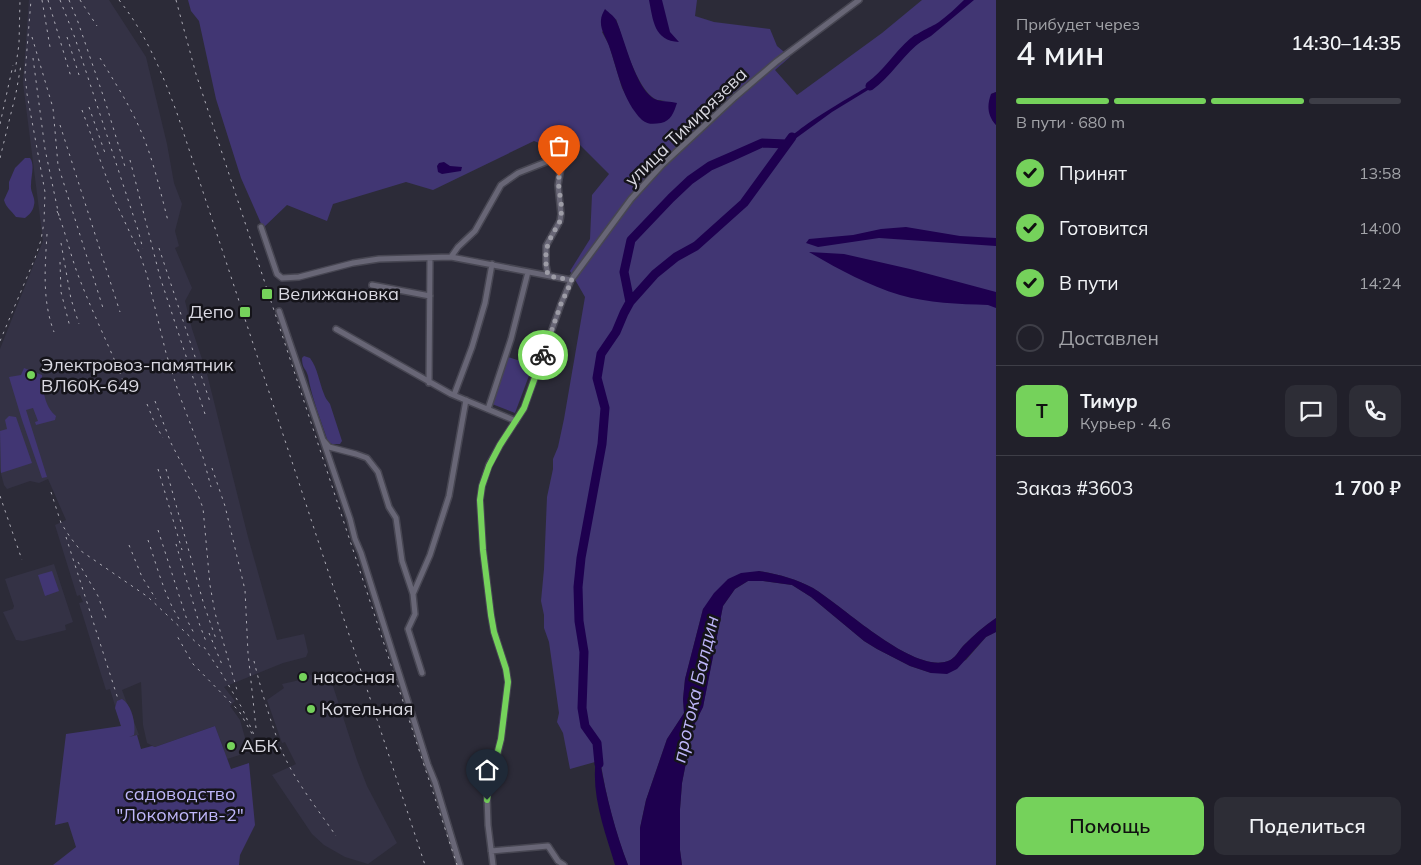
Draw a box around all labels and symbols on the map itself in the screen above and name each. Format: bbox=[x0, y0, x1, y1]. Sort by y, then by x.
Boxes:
street label: улица Тимирязева bbox=[620, 62, 752, 191]
pin bbox=[538, 125, 580, 176]
place label: Велижановка bbox=[278, 282, 399, 305]
marker: Велижановка bbox=[260, 287, 274, 301]
place label: Депо bbox=[188, 300, 234, 323]
marker: Депо bbox=[238, 305, 252, 319]
courier bbox=[518, 330, 568, 380]
place label: Электровоз-памятник ВЛ60К-649 bbox=[41, 353, 234, 397]
marker: Электровоз-памятник ВЛ60К-649 bbox=[25, 369, 37, 381]
water label: протока Балдин bbox=[666, 613, 724, 765]
place label: насосная bbox=[313, 665, 395, 688]
marker: насосная bbox=[297, 671, 309, 683]
place label: Котельная bbox=[321, 697, 413, 720]
marker: Котельная bbox=[305, 703, 317, 715]
place label: АБК bbox=[241, 734, 278, 757]
marker: АБК bbox=[225, 740, 237, 752]
pin bbox=[466, 749, 508, 800]
park label: садоводство "Локомотив-2" bbox=[116, 782, 244, 826]

